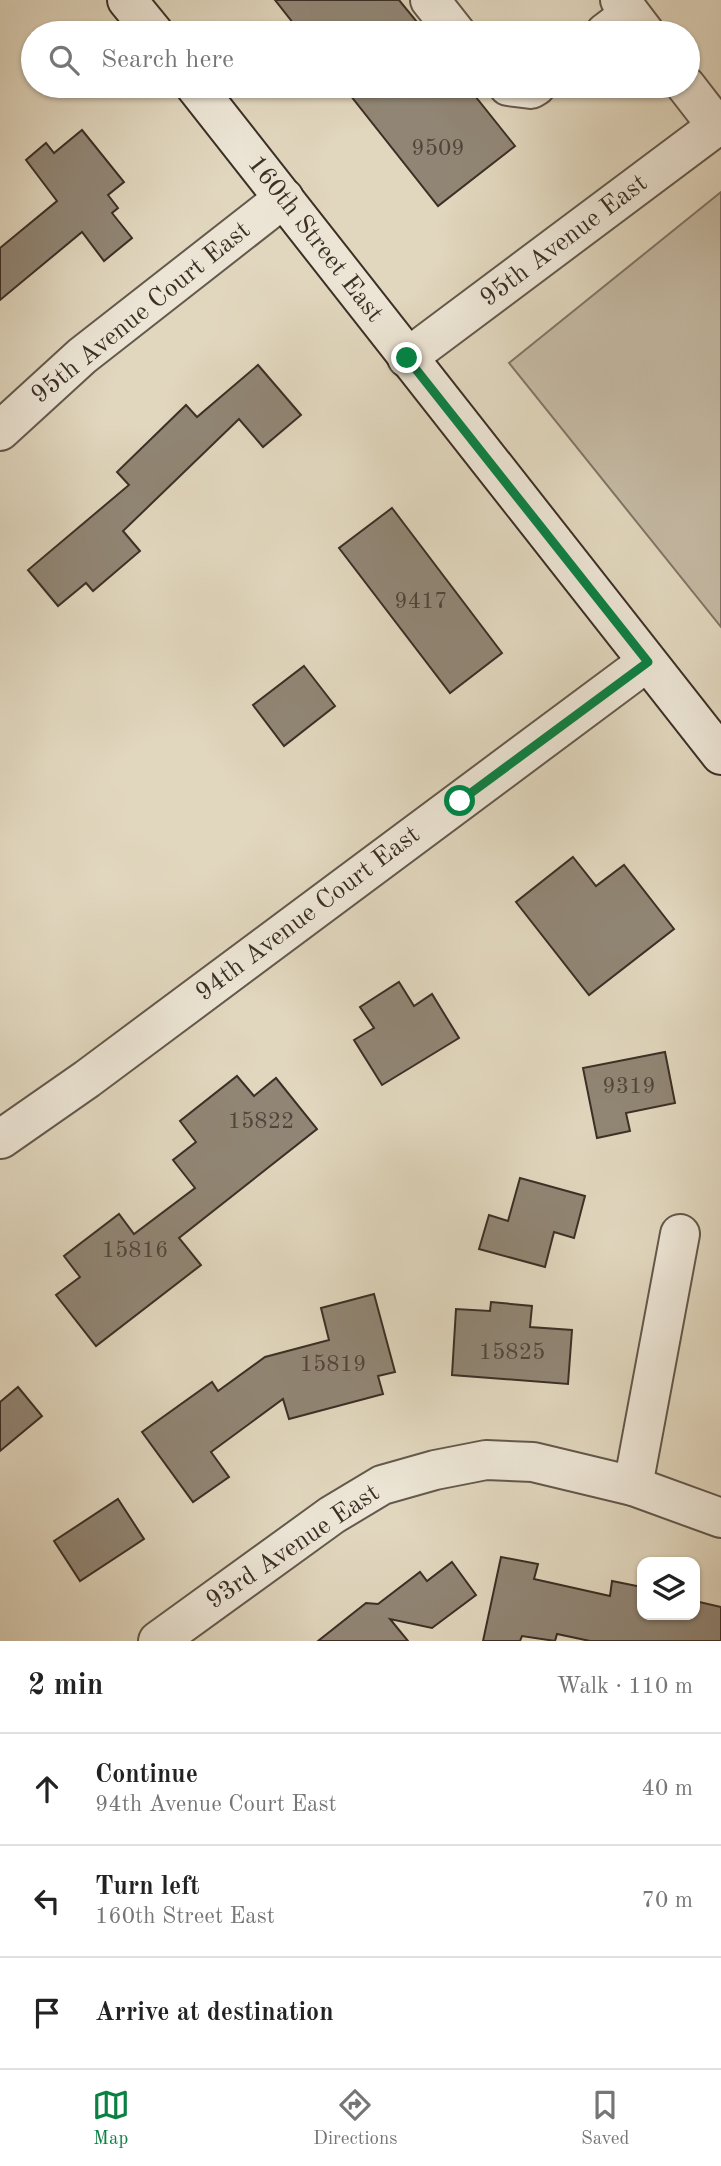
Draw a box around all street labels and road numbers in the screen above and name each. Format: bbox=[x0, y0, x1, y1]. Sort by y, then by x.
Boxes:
street label: 160th Street East bbox=[242, 151, 388, 327]
street label: 95th Avenue East bbox=[476, 170, 652, 312]
street label: 95th Avenue Court East bbox=[27, 217, 255, 409]
street label: 94th Avenue Court East bbox=[191, 821, 425, 1007]
street label: 93rd Avenue East bbox=[202, 1480, 384, 1614]

